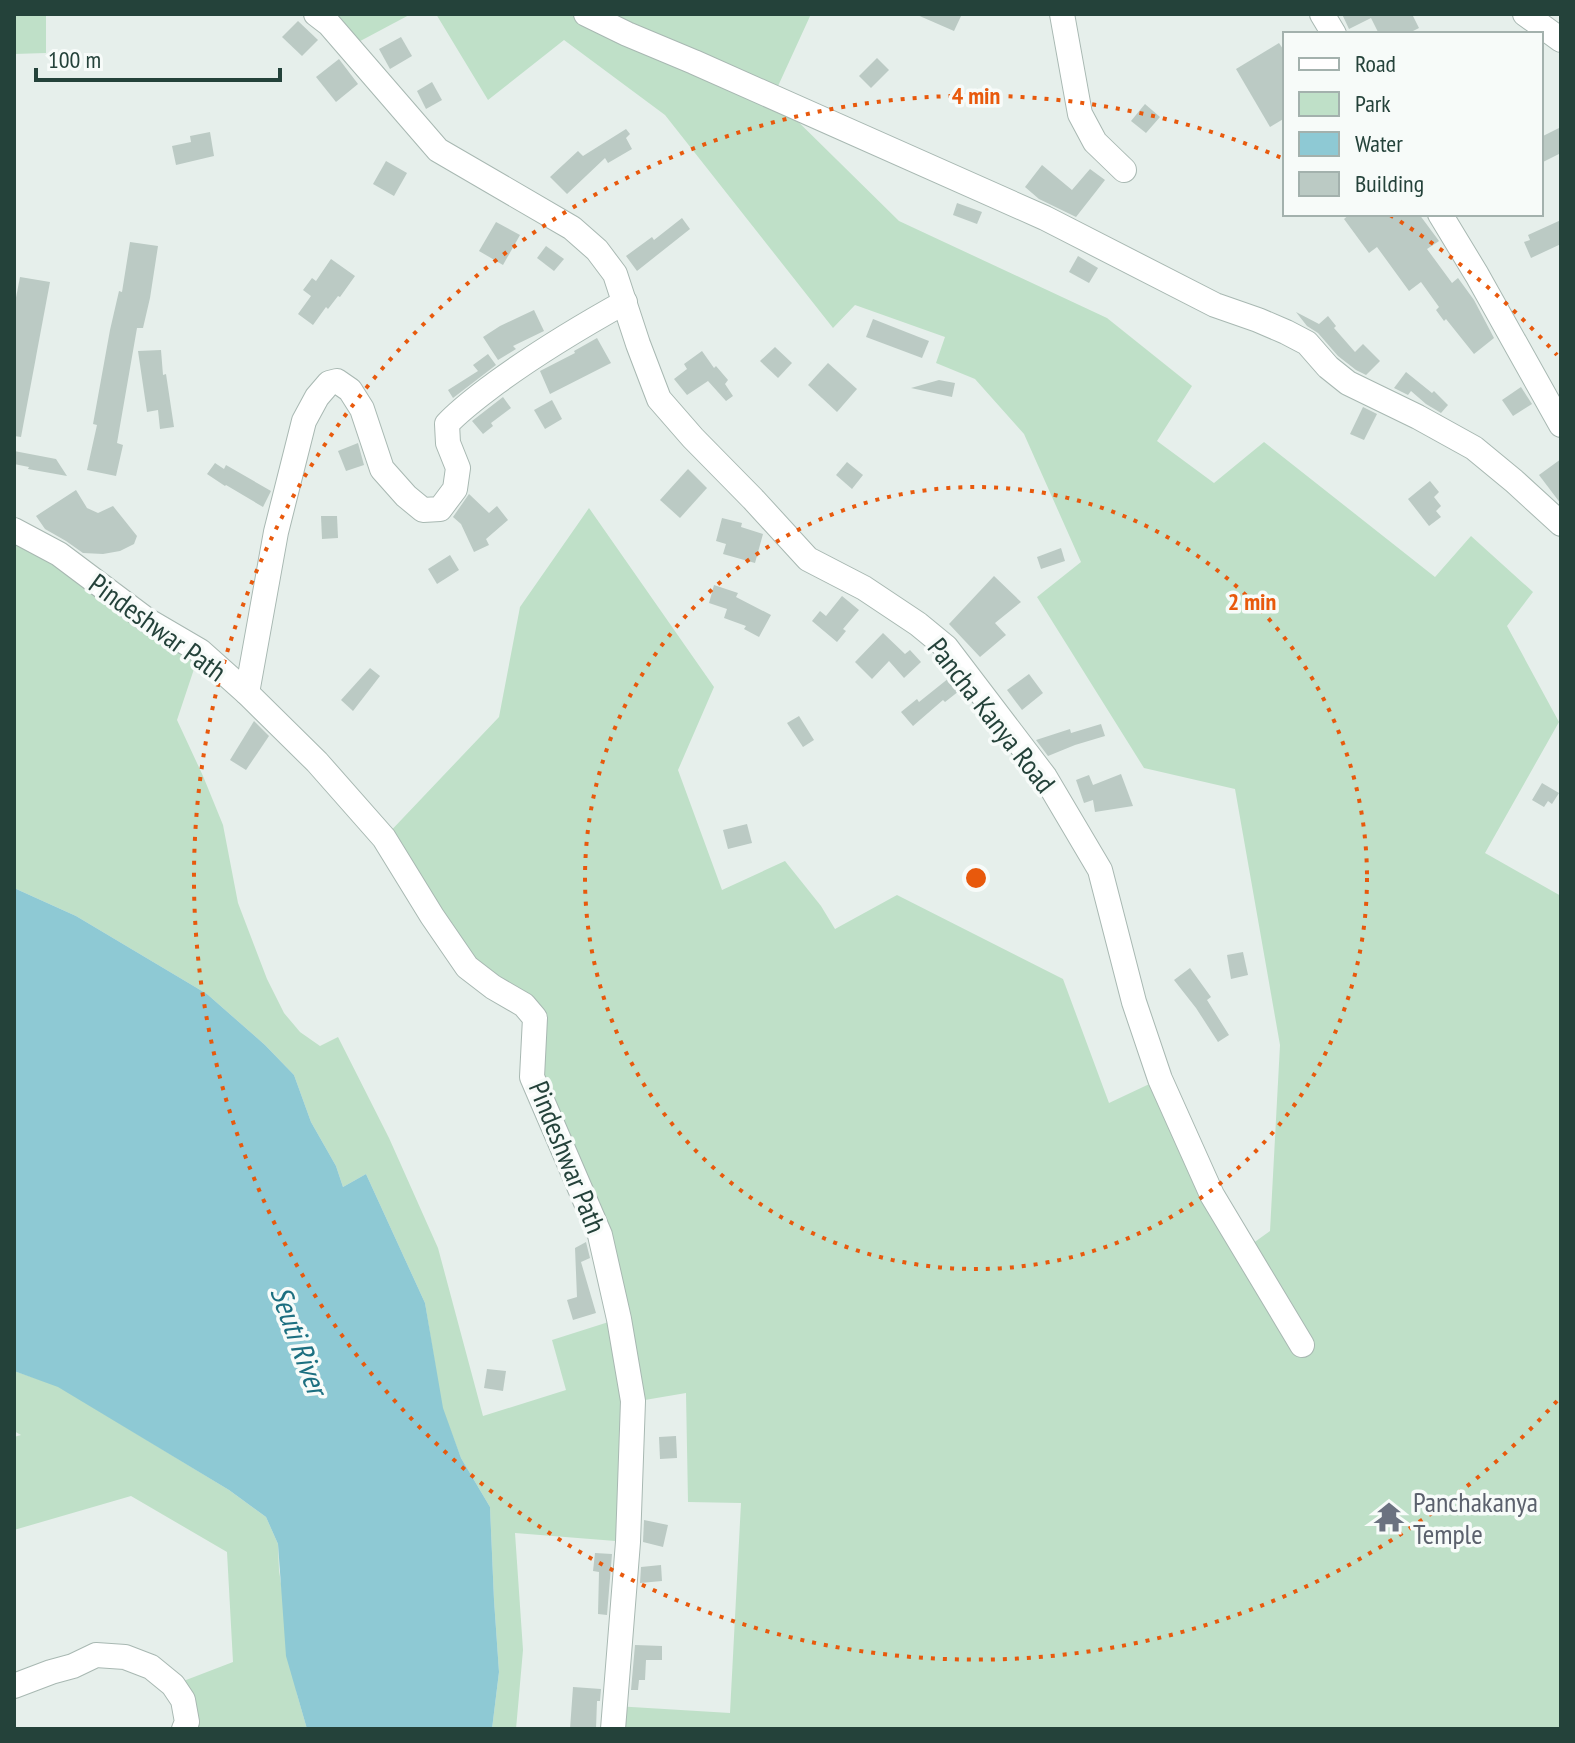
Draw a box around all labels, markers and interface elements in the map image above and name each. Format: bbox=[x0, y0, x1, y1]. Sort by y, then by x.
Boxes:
scale bar bbox=[36, 32, 280, 82]
legend bbox=[1283, 32, 1543, 216]
text: 100 m bbox=[48, 44, 101, 75]
text: Road bbox=[1355, 48, 1396, 79]
text: 4 min bbox=[952, 80, 1000, 111]
text: Park bbox=[1355, 88, 1391, 119]
text: Water bbox=[1355, 128, 1403, 159]
text: Building bbox=[1355, 168, 1424, 199]
street label: Pindeshwar Path bbox=[82, 565, 234, 689]
text: 2 min bbox=[1228, 586, 1276, 617]
street label: Pancha Kanya Road bbox=[920, 630, 1064, 800]
centre of rings bbox=[962, 864, 990, 892]
street label: Pindeshwar Path bbox=[521, 1075, 615, 1239]
water label: Seuti River bbox=[262, 1280, 339, 1403]
place label: Panchakanya Temple bbox=[1413, 1483, 1538, 1552]
temple icon: Panchakanya Temple bbox=[1372, 1500, 1406, 1534]

